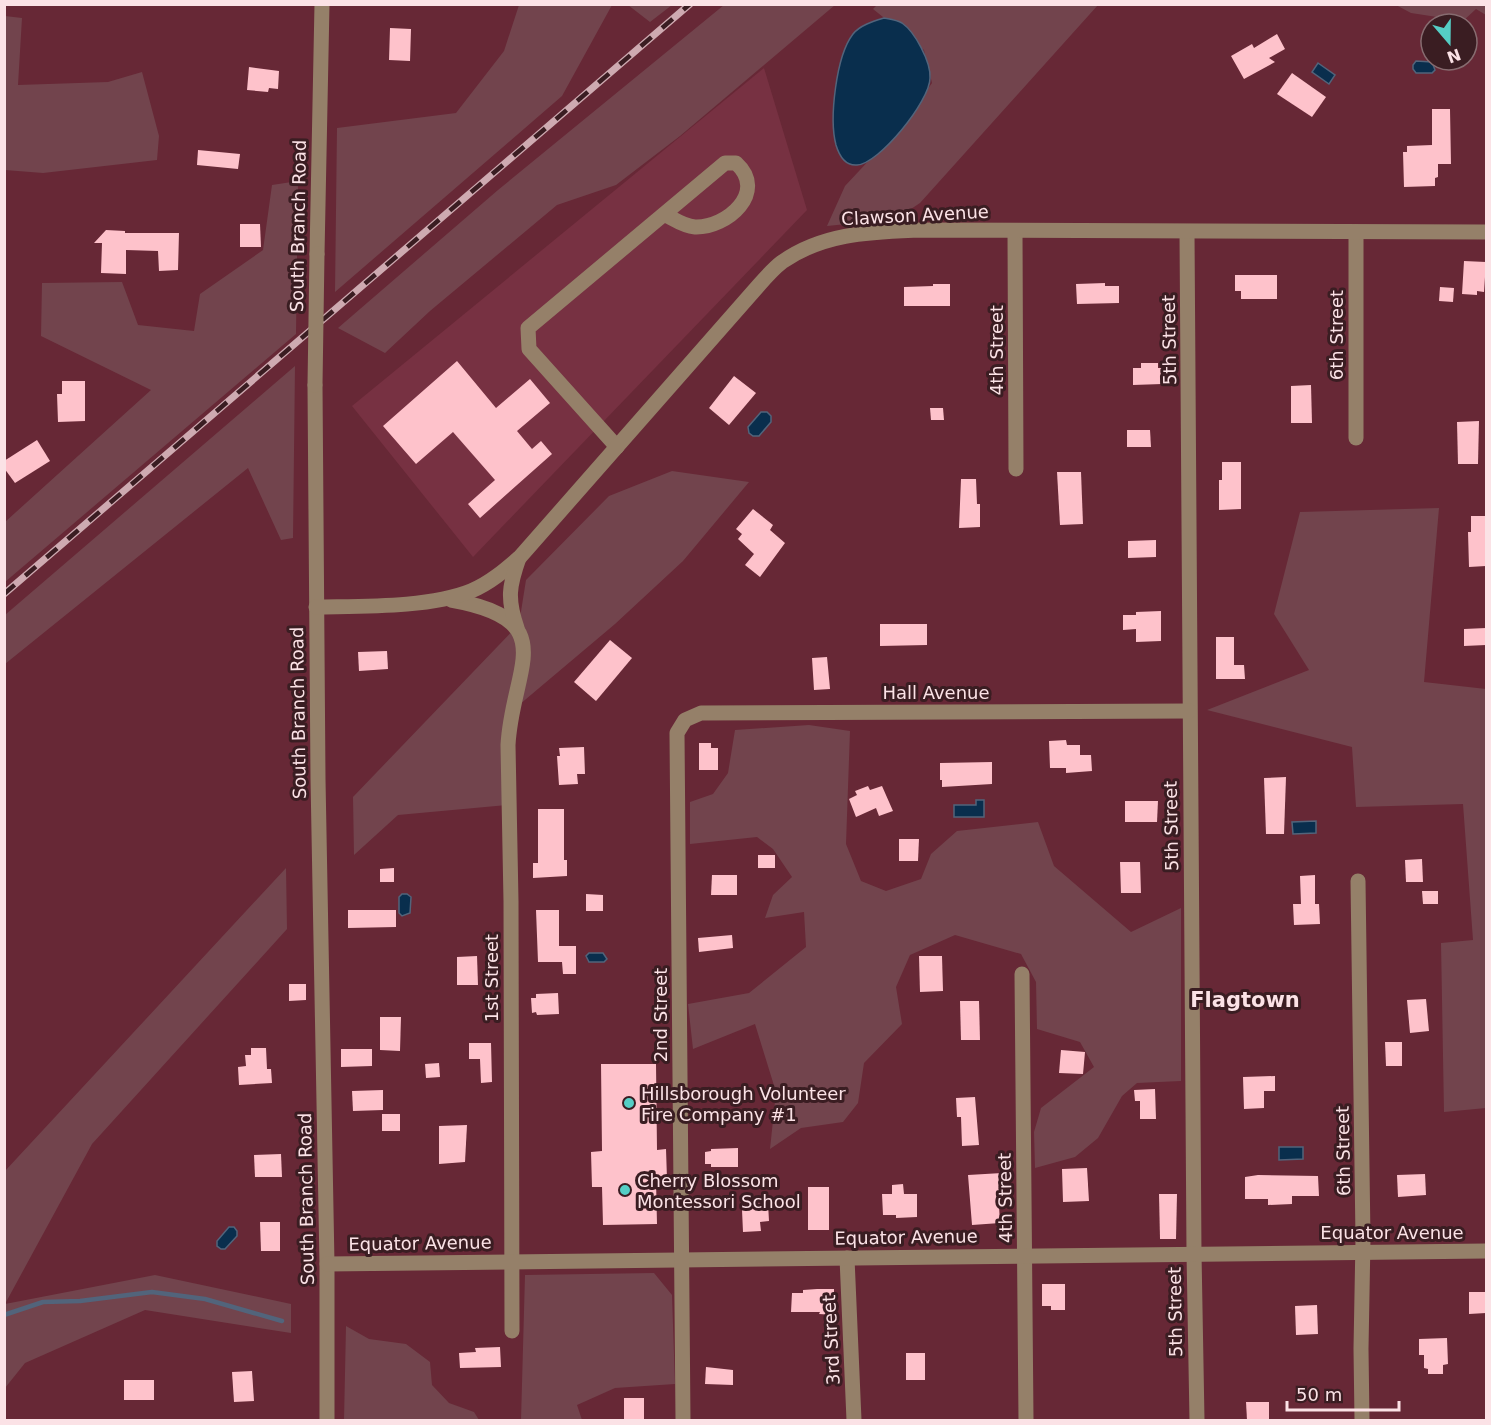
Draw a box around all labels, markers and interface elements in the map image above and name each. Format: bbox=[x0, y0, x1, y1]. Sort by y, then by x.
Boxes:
north arrow bbox=[1419, 12, 1479, 72]
text: N bbox=[1444, 44, 1464, 67]
street label: South Branch Road bbox=[286, 140, 310, 312]
street label: Clawson Avenue bbox=[841, 201, 989, 229]
street label: 6th Street bbox=[1326, 290, 1347, 380]
street label: 5th Street bbox=[1158, 295, 1180, 385]
street label: 4th Street bbox=[986, 305, 1007, 395]
street label: South Branch Road bbox=[286, 627, 310, 799]
street label: Hall Avenue bbox=[882, 682, 990, 703]
street label: 5th Street bbox=[1160, 781, 1182, 871]
street label: 1st Street bbox=[481, 934, 502, 1022]
street label: 2nd Street bbox=[650, 968, 671, 1062]
district label: Flagtown bbox=[1190, 988, 1300, 1012]
place label: Hillsborough Volunteer Fire Company #1 bbox=[641, 1083, 846, 1125]
marker: Hillsborough Volunteer Fire Company #1 bbox=[622, 1096, 636, 1110]
street label: 6th Street bbox=[1332, 1106, 1354, 1196]
street label: South Branch Road bbox=[294, 1113, 318, 1285]
street label: 4th Street bbox=[994, 1153, 1016, 1243]
place label: Cherry Blossom Montessori School bbox=[637, 1170, 801, 1212]
marker: Cherry Blossom Montessori School bbox=[618, 1183, 632, 1197]
street label: Equator Avenue bbox=[1320, 1222, 1464, 1243]
street label: Equator Avenue bbox=[834, 1225, 978, 1249]
street label: Equator Avenue bbox=[348, 1231, 492, 1255]
street label: 5th Street bbox=[1164, 1267, 1186, 1357]
street label: 3rd Street bbox=[818, 1294, 844, 1386]
scale bar bbox=[1287, 1374, 1400, 1412]
text: 50 m bbox=[1296, 1384, 1342, 1405]

